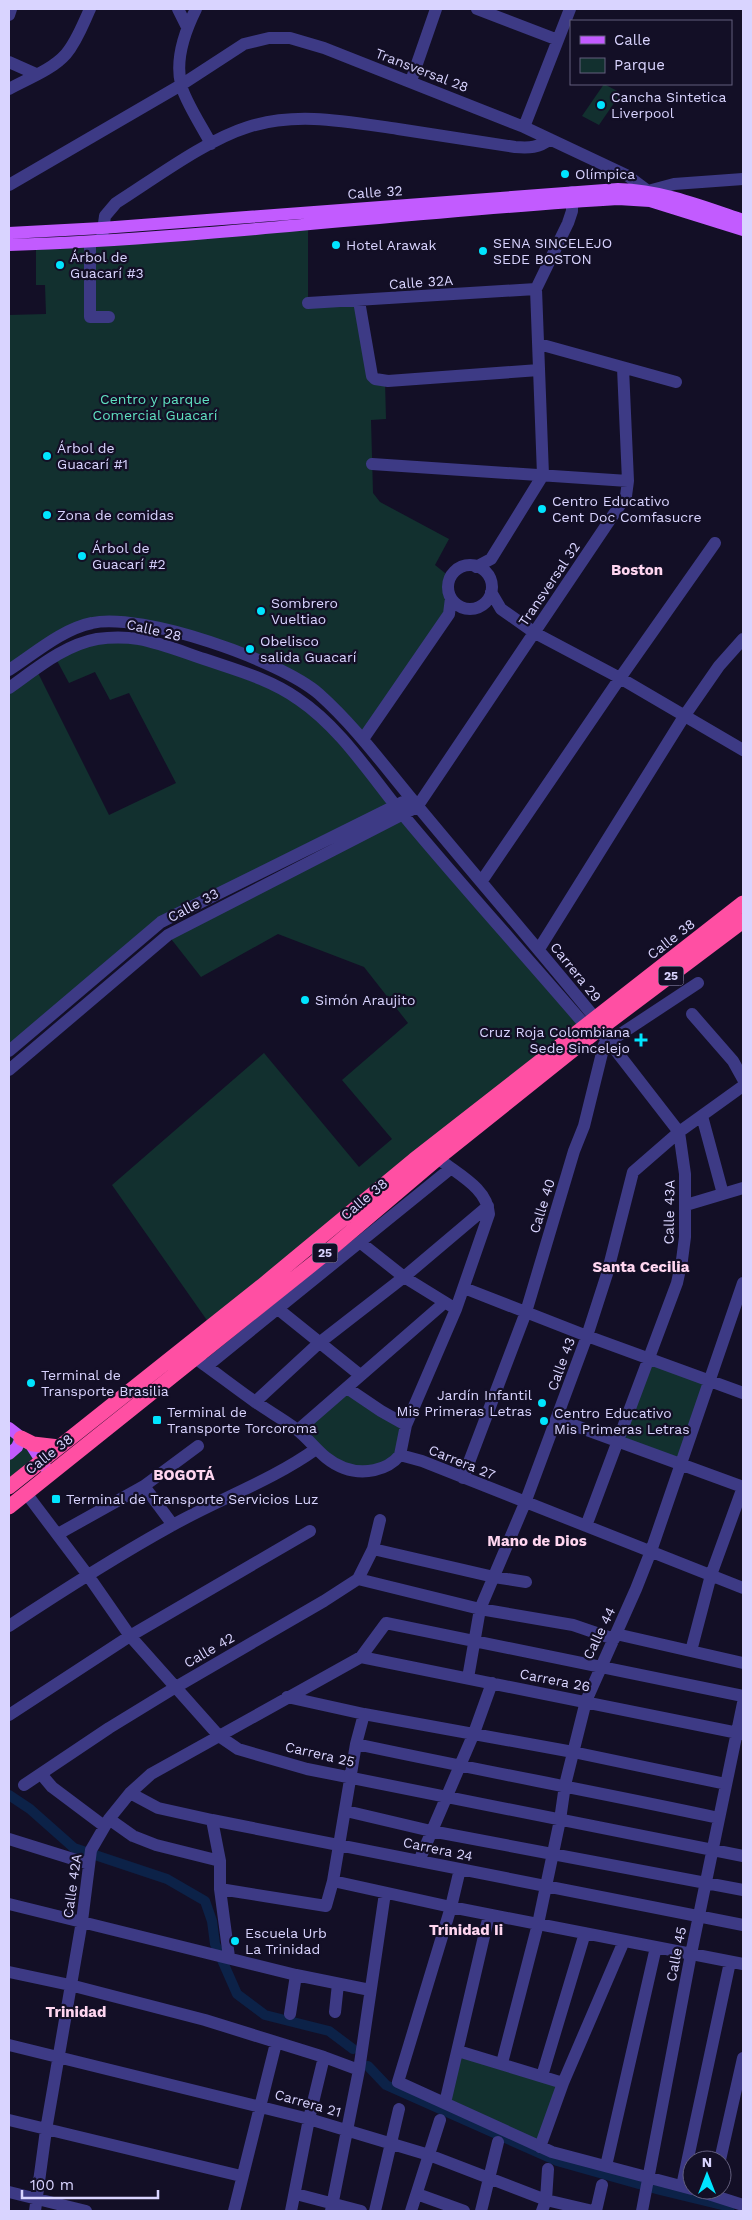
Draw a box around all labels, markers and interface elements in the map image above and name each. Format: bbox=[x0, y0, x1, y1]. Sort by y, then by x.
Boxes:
legend bbox=[570, 20, 732, 85]
text: Calle bbox=[614, 31, 651, 49]
street label: Transversal 28 bbox=[373, 45, 471, 95]
text: Parque bbox=[614, 56, 665, 74]
place label: Cancha Sintetica Liverpool bbox=[611, 89, 726, 121]
marker: Cancha Sintetica Liverpool bbox=[595, 99, 607, 111]
place label: Olímpica bbox=[575, 166, 635, 182]
marker: Olímpica bbox=[559, 168, 571, 180]
street label: Calle 32 bbox=[347, 182, 403, 202]
place label: SENA SINCELEJO SEDE BOSTON bbox=[493, 235, 612, 267]
place label: Hotel Arawak bbox=[346, 237, 436, 253]
marker: Hotel Arawak bbox=[330, 239, 342, 251]
marker: SENA SINCELEJO SEDE BOSTON bbox=[477, 245, 489, 257]
place label: Árbol de Guacarí #3 bbox=[70, 249, 144, 281]
marker: Árbol de Guacarí #3 bbox=[54, 259, 66, 271]
street label: Calle 32A bbox=[388, 272, 454, 292]
park label: Centro y parque Comercial Guacarí bbox=[93, 391, 218, 423]
place label: Árbol de Guacarí #1 bbox=[57, 440, 128, 472]
marker: Árbol de Guacarí #1 bbox=[41, 450, 53, 462]
place label: Centro Educativo Cent Doc Comfasucre bbox=[552, 493, 702, 525]
marker: Centro Educativo Cent Doc Comfasucre bbox=[536, 503, 548, 515]
place label: Zona de comidas bbox=[57, 507, 174, 523]
marker: Zona de comidas bbox=[41, 509, 53, 521]
street label: Transversal 32 bbox=[515, 539, 583, 629]
place label: Árbol de Guacarí #2 bbox=[92, 540, 166, 572]
marker: Árbol de Guacarí #2 bbox=[76, 550, 88, 562]
district label: Boston bbox=[611, 561, 663, 579]
place label: Sombrero Vueltiao bbox=[271, 595, 338, 627]
marker: Sombrero Vueltiao bbox=[255, 605, 267, 617]
street label: Calle 28 bbox=[125, 616, 183, 644]
place label: Obelisco salida Guacarí bbox=[260, 633, 357, 665]
marker: Obelisco salida Guacarí bbox=[244, 643, 256, 655]
street label: Calle 33 bbox=[165, 885, 221, 925]
street label: Calle 38 bbox=[644, 916, 698, 962]
street label: Carrera 29 bbox=[547, 939, 605, 1005]
road number: 25 bbox=[658, 966, 684, 986]
place label: Simón Araujito bbox=[315, 992, 415, 1008]
marker: Simón Araujito bbox=[299, 994, 311, 1006]
place label: Cruz Roja Colombiana Sede Sincelejo bbox=[479, 1024, 630, 1056]
marker: Cruz Roja Colombiana Sede Sincelejo bbox=[634, 1033, 648, 1047]
street label: Calle 38 bbox=[338, 1175, 390, 1223]
street label: Calle 40 bbox=[526, 1177, 558, 1235]
street label: Calle 43A bbox=[660, 1179, 678, 1245]
road number: 25 bbox=[312, 1244, 338, 1262]
district label: Santa Cecilia bbox=[593, 1258, 690, 1276]
street label: Calle 43 bbox=[544, 1335, 578, 1393]
place label: Terminal de Transporte Brasilia bbox=[41, 1367, 169, 1399]
marker: Terminal de Transporte Brasilia bbox=[25, 1377, 37, 1389]
place label: Jardín Infantil Mis Primeras Letras bbox=[396, 1387, 533, 1419]
marker: Jardín Infantil Mis Primeras Letras bbox=[536, 1397, 548, 1409]
place label: Terminal de Transporte Torcoroma bbox=[167, 1404, 317, 1436]
place label: Centro Educativo Mis Primeras Letras bbox=[554, 1405, 690, 1437]
marker: Terminal de Transporte Torcoroma bbox=[151, 1414, 163, 1426]
marker: Centro Educativo Mis Primeras Letras bbox=[538, 1415, 550, 1427]
street label: Calle 38 bbox=[22, 1431, 76, 1477]
street label: Carrera 27 bbox=[426, 1441, 498, 1483]
district label: BOGOTÁ bbox=[153, 1466, 216, 1484]
place label: Terminal de Transporte Servicios Luz bbox=[66, 1491, 319, 1507]
marker: Terminal de Transporte Servicios Luz bbox=[50, 1493, 62, 1505]
district label: Mano de Dios bbox=[487, 1532, 587, 1550]
street label: Calle 44 bbox=[580, 1604, 618, 1662]
street label: Calle 42 bbox=[181, 1629, 237, 1671]
street label: Carrera 26 bbox=[518, 1665, 592, 1695]
street label: Carrera 25 bbox=[284, 1738, 356, 1770]
street label: Carrera 24 bbox=[402, 1834, 474, 1864]
street label: Calle 42A bbox=[60, 1853, 84, 1919]
district label: Trinidad Ii bbox=[429, 1921, 503, 1939]
place label: Escuela Urb La Trinidad bbox=[245, 1925, 327, 1957]
street label: Calle 45 bbox=[663, 1925, 689, 1983]
marker: Escuela Urb La Trinidad bbox=[229, 1935, 241, 1947]
district label: Trinidad bbox=[46, 2003, 106, 2021]
street label: Carrera 21 bbox=[273, 2086, 343, 2120]
north arrow bbox=[682, 2150, 732, 2200]
text: N bbox=[702, 2154, 712, 2170]
scale bar bbox=[22, 2168, 159, 2200]
text: 100 m bbox=[30, 2176, 74, 2194]

